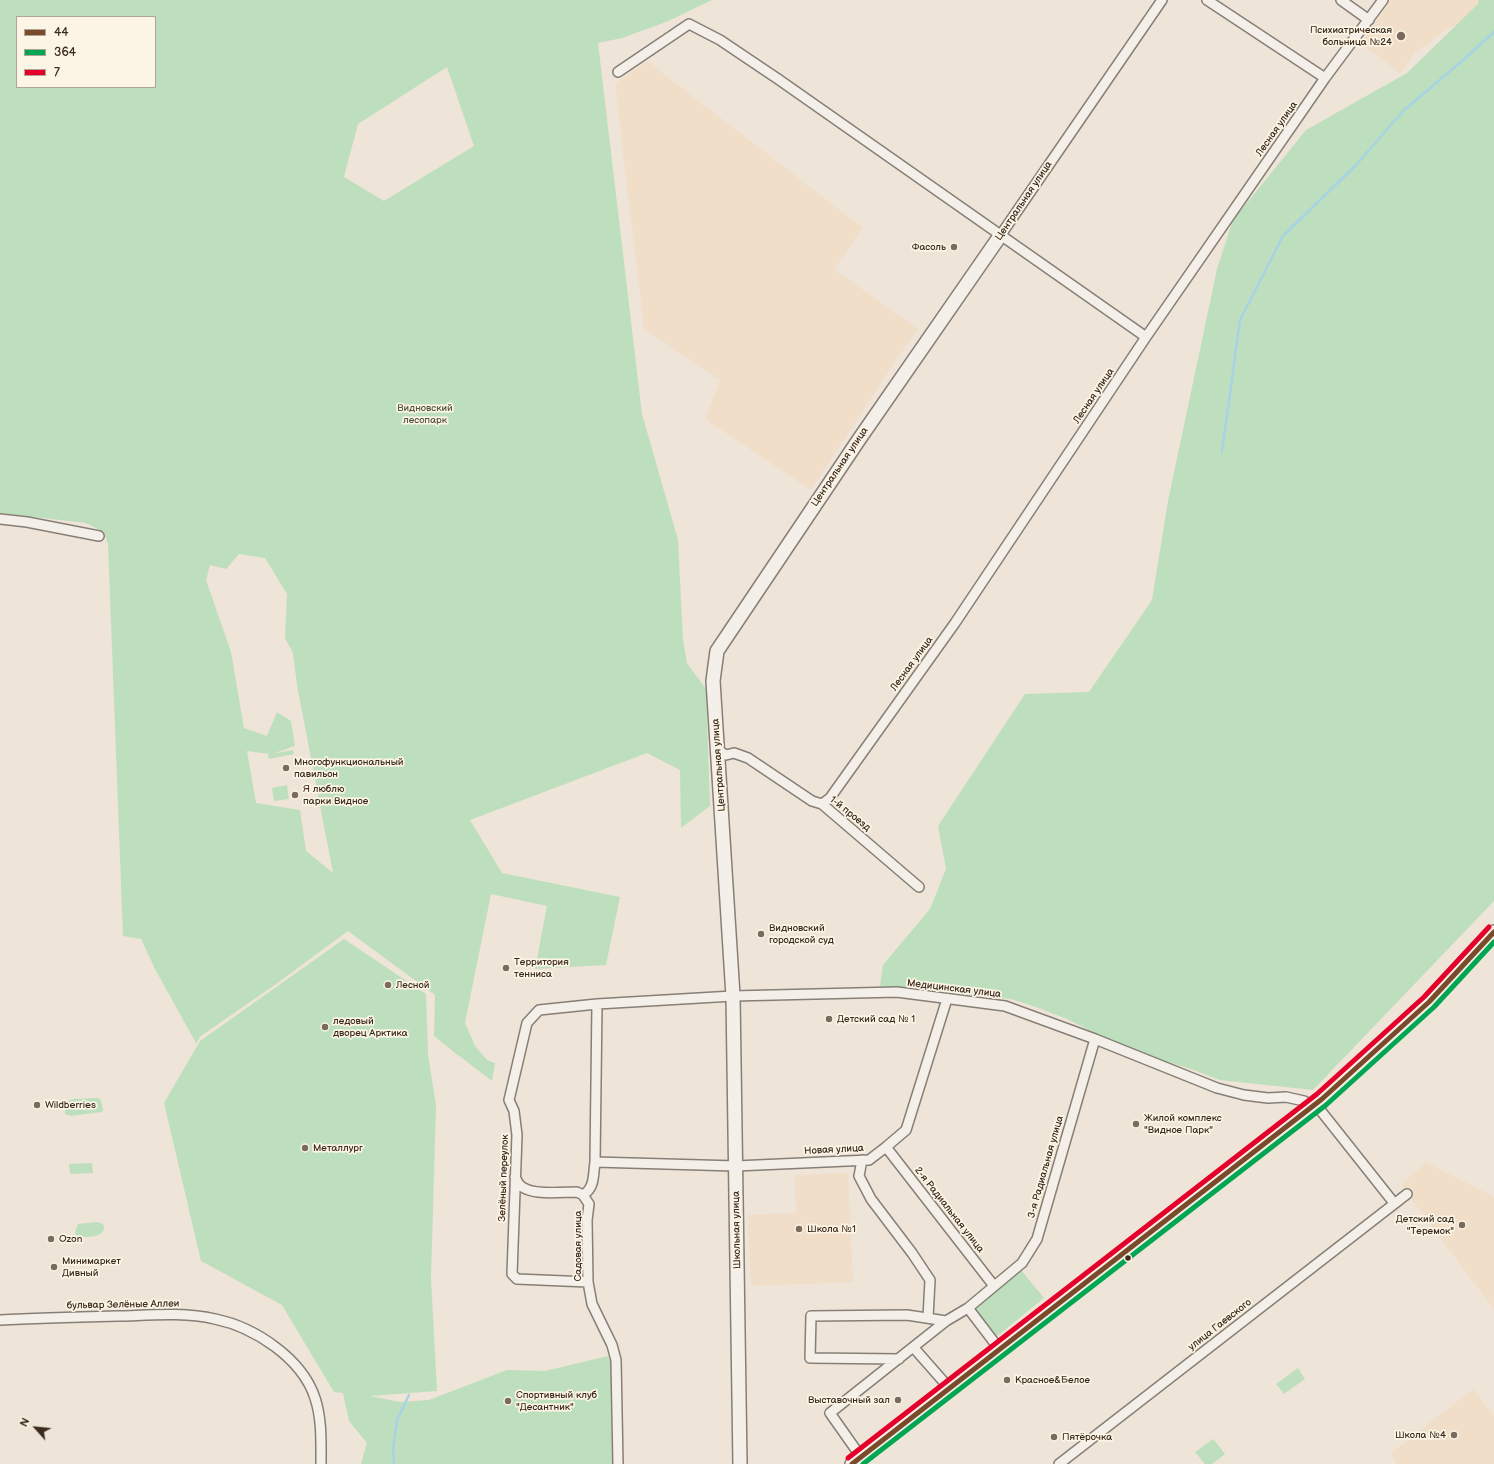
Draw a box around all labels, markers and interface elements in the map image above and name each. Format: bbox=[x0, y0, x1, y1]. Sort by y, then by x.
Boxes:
legend bbox=[16, 16, 156, 88]
place label: Психиатрическая больница №24 bbox=[1310, 24, 1392, 48]
text: 44 bbox=[54, 25, 69, 40]
marker: Психиатрическая больница №24 bbox=[1395, 30, 1407, 42]
text: 364 bbox=[54, 45, 76, 60]
text: 7 bbox=[54, 65, 60, 80]
street label: Лесная улица bbox=[1254, 99, 1300, 159]
street label: Центральная улица bbox=[993, 159, 1055, 243]
place label: Фасоль bbox=[912, 241, 946, 253]
marker: Фасоль bbox=[949, 242, 959, 252]
street label: Лесная улица bbox=[1071, 366, 1117, 426]
park label: Видновский лесопарк bbox=[397, 402, 453, 426]
street label: Центральная улица bbox=[809, 425, 871, 509]
street label: Лесная улица bbox=[888, 634, 936, 694]
street label: Центральная улица bbox=[710, 718, 728, 812]
place label: Многофункциональный павильон bbox=[294, 756, 404, 780]
marker: Многофункциональный павильон bbox=[281, 763, 291, 773]
place label: Я люблю парки Видное bbox=[303, 783, 368, 806]
marker: Я люблю парки Видное bbox=[290, 790, 300, 800]
street label: 1-й проезд bbox=[827, 794, 873, 834]
place label: Видновский городской суд bbox=[769, 922, 834, 946]
marker: Видновский городской суд bbox=[756, 929, 766, 939]
place label: Территория тенниса bbox=[514, 956, 569, 980]
marker: Территория тенниса bbox=[501, 963, 511, 973]
street label: Медицинская улица bbox=[906, 977, 1002, 1001]
place label: Лесной bbox=[396, 979, 429, 991]
marker: Лесной bbox=[383, 980, 393, 990]
place label: Детский сад № 1 bbox=[837, 1013, 915, 1025]
marker: Детский сад № 1 bbox=[824, 1014, 834, 1024]
place label: ледовый дворец Арктика bbox=[333, 1015, 408, 1038]
marker: ледовый дворец Арктика bbox=[320, 1022, 330, 1032]
place label: Wildberries bbox=[45, 1099, 96, 1111]
marker: Wildberries bbox=[32, 1100, 42, 1110]
place label: Жилой комплекс "Видное Парк" bbox=[1144, 1112, 1222, 1136]
street label: 3-я Радиальная улица bbox=[1026, 1114, 1066, 1220]
marker: Жилой комплекс "Видное Парк" bbox=[1131, 1119, 1141, 1129]
street label: Зелёный переулок bbox=[496, 1134, 512, 1222]
place label: Металлург bbox=[313, 1142, 363, 1154]
street label: Новая улица bbox=[804, 1142, 864, 1158]
marker: Металлург bbox=[300, 1143, 310, 1153]
street label: 2-я Радиальная улица bbox=[912, 1165, 986, 1255]
street label: Школьная улица bbox=[730, 1191, 744, 1269]
street label: Садовая улица bbox=[572, 1210, 584, 1282]
place label: Детский сад "Теремок" bbox=[1396, 1213, 1454, 1236]
marker: Детский сад "Теремок" bbox=[1457, 1220, 1467, 1230]
place label: Школа №1 bbox=[807, 1223, 856, 1235]
marker: Школа №1 bbox=[794, 1224, 804, 1234]
place label: Ozon bbox=[59, 1233, 82, 1245]
marker: Ozon bbox=[46, 1234, 56, 1244]
unlabelled marker bbox=[1123, 1253, 1133, 1263]
place label: Минимаркет Дивный bbox=[62, 1255, 121, 1278]
marker: Минимаркет Дивный bbox=[49, 1262, 59, 1272]
street label: улица Гаевского bbox=[1186, 1297, 1254, 1353]
street label: бульвар Зелёные Аллеи bbox=[67, 1298, 179, 1312]
place label: Красное&Белое bbox=[1015, 1374, 1090, 1386]
marker: Красное&Белое bbox=[1002, 1375, 1012, 1385]
place label: Спортивный клуб "Десантник" bbox=[516, 1389, 597, 1412]
place label: Выставочный зал bbox=[808, 1394, 890, 1406]
marker: Выставочный зал bbox=[893, 1395, 903, 1405]
marker: Спортивный клуб "Десантник" bbox=[503, 1396, 513, 1406]
north arrow bbox=[16, 1408, 56, 1448]
text: N bbox=[17, 1416, 33, 1429]
place label: Школа №4 bbox=[1395, 1429, 1446, 1441]
marker: Школа №4 bbox=[1449, 1430, 1459, 1440]
place label: Пятёрочка bbox=[1062, 1431, 1112, 1443]
marker: Пятёрочка bbox=[1049, 1432, 1059, 1442]

